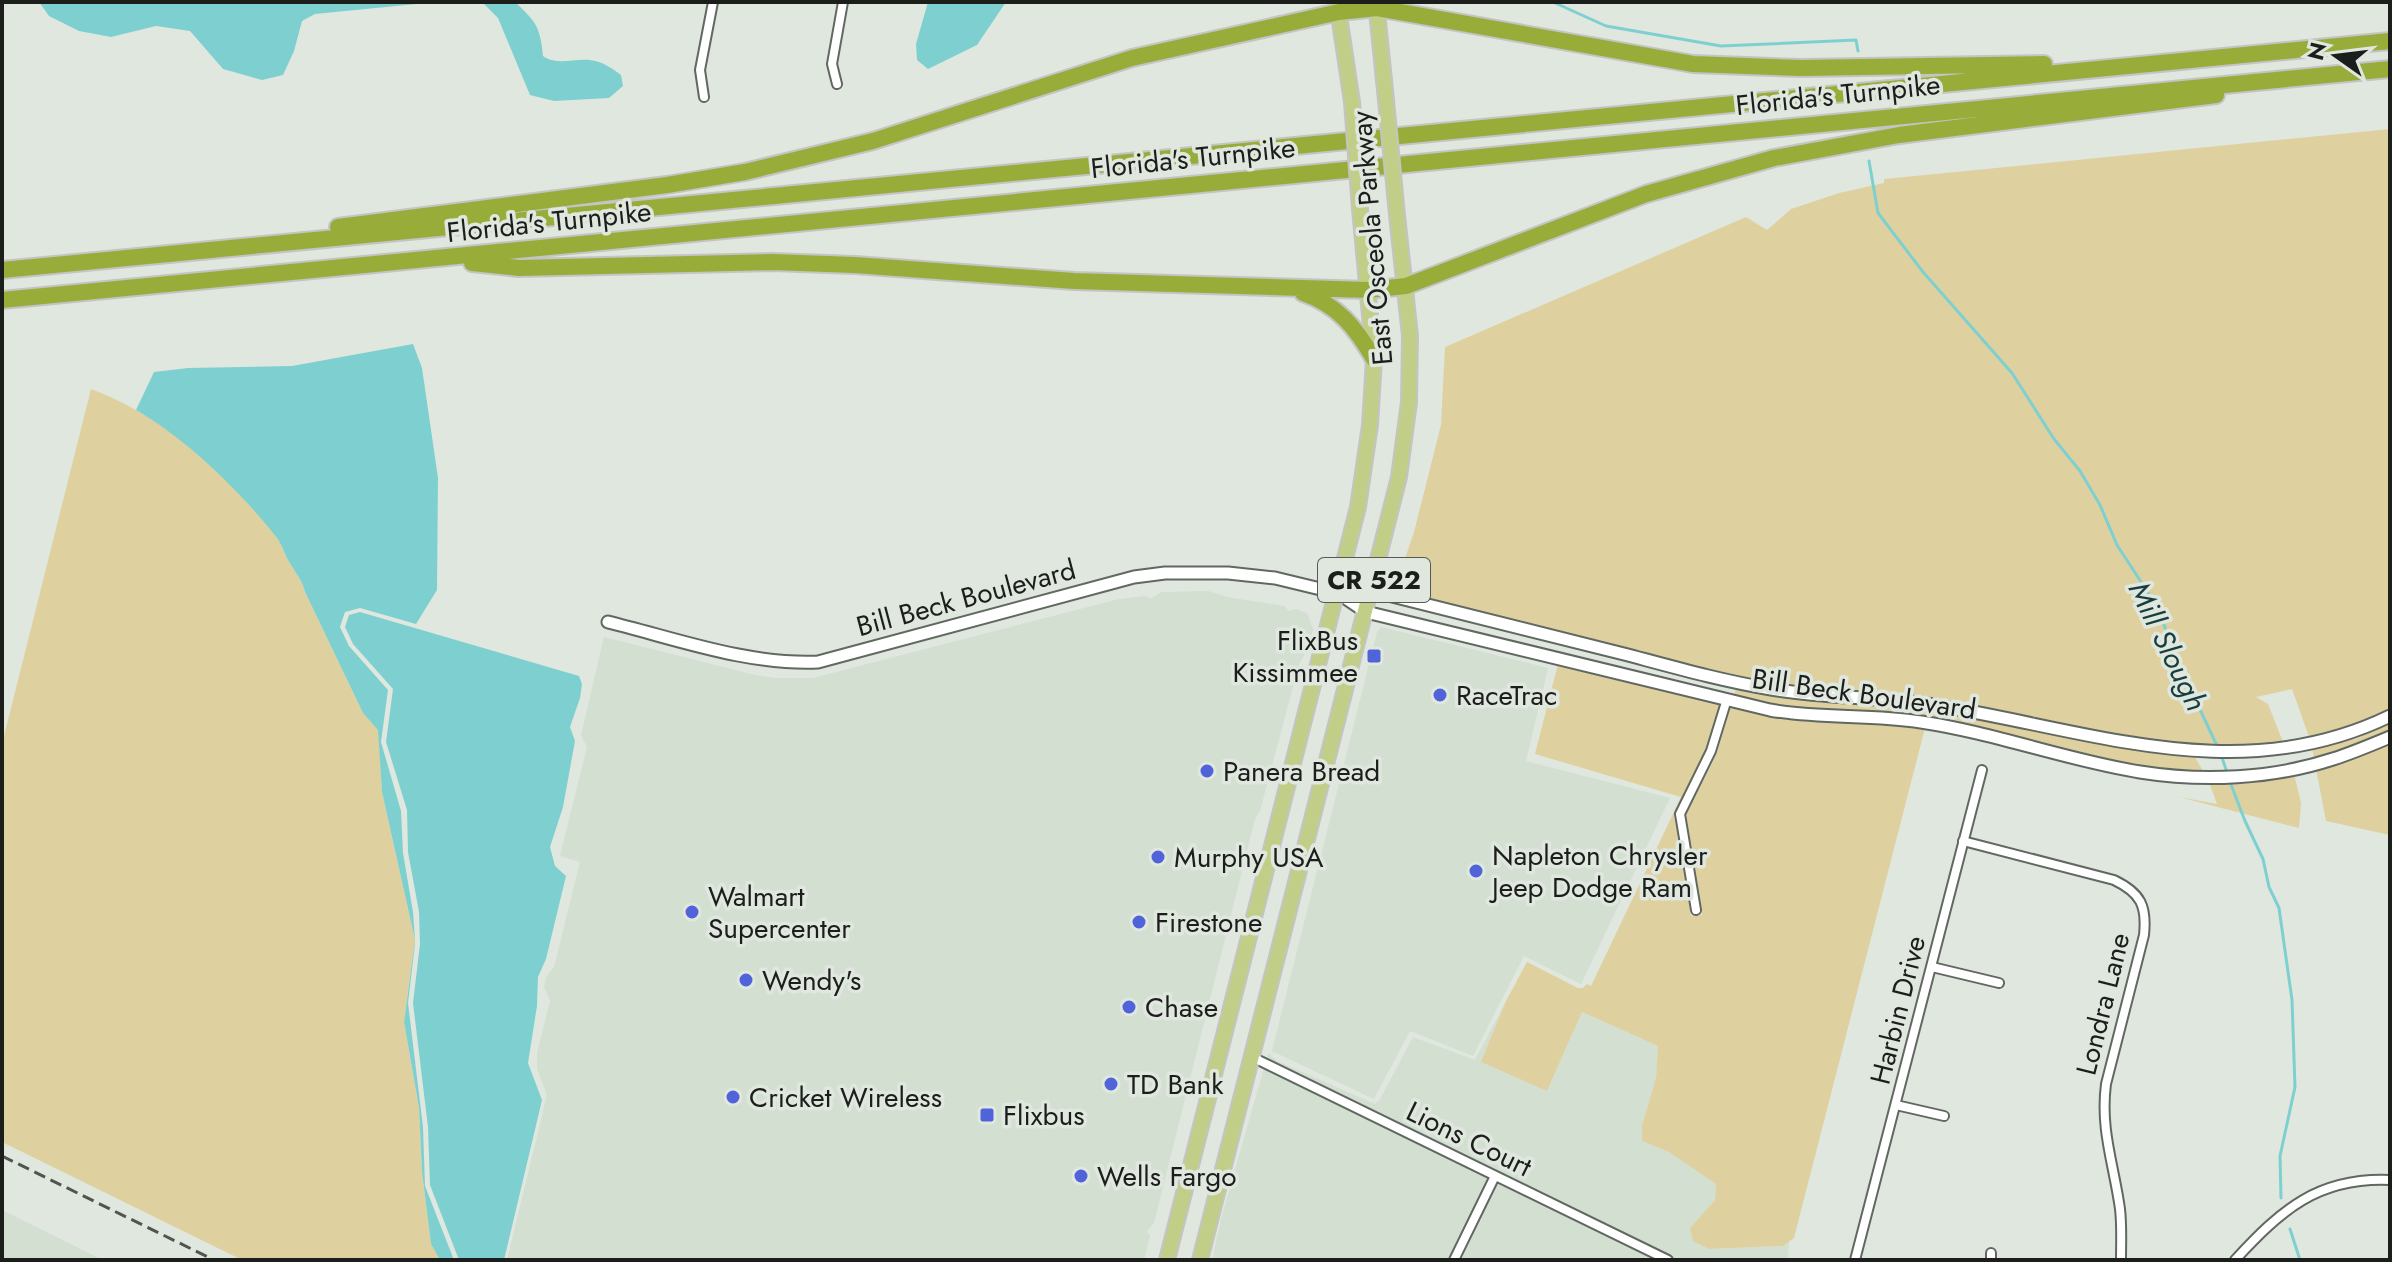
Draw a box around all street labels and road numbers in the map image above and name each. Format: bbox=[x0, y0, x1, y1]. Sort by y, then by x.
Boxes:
street label: Florida's Turnpike bbox=[1734, 64, 1942, 126]
street label: East Osceola Parkway bbox=[1340, 108, 1404, 367]
street label: Florida's Turnpike bbox=[1089, 127, 1297, 189]
street label: Florida's Turnpike bbox=[445, 191, 653, 253]
street label: Bill Beck Boulevard bbox=[852, 549, 1080, 647]
road number: CR 522 bbox=[1318, 558, 1430, 602]
street label: Bill Beck Boulevard bbox=[1749, 658, 1979, 730]
street label: Londra Lane bbox=[2066, 929, 2140, 1079]
street label: Harbin Drive bbox=[1860, 931, 1936, 1089]
street label: Lions Court bbox=[1399, 1091, 1539, 1187]

